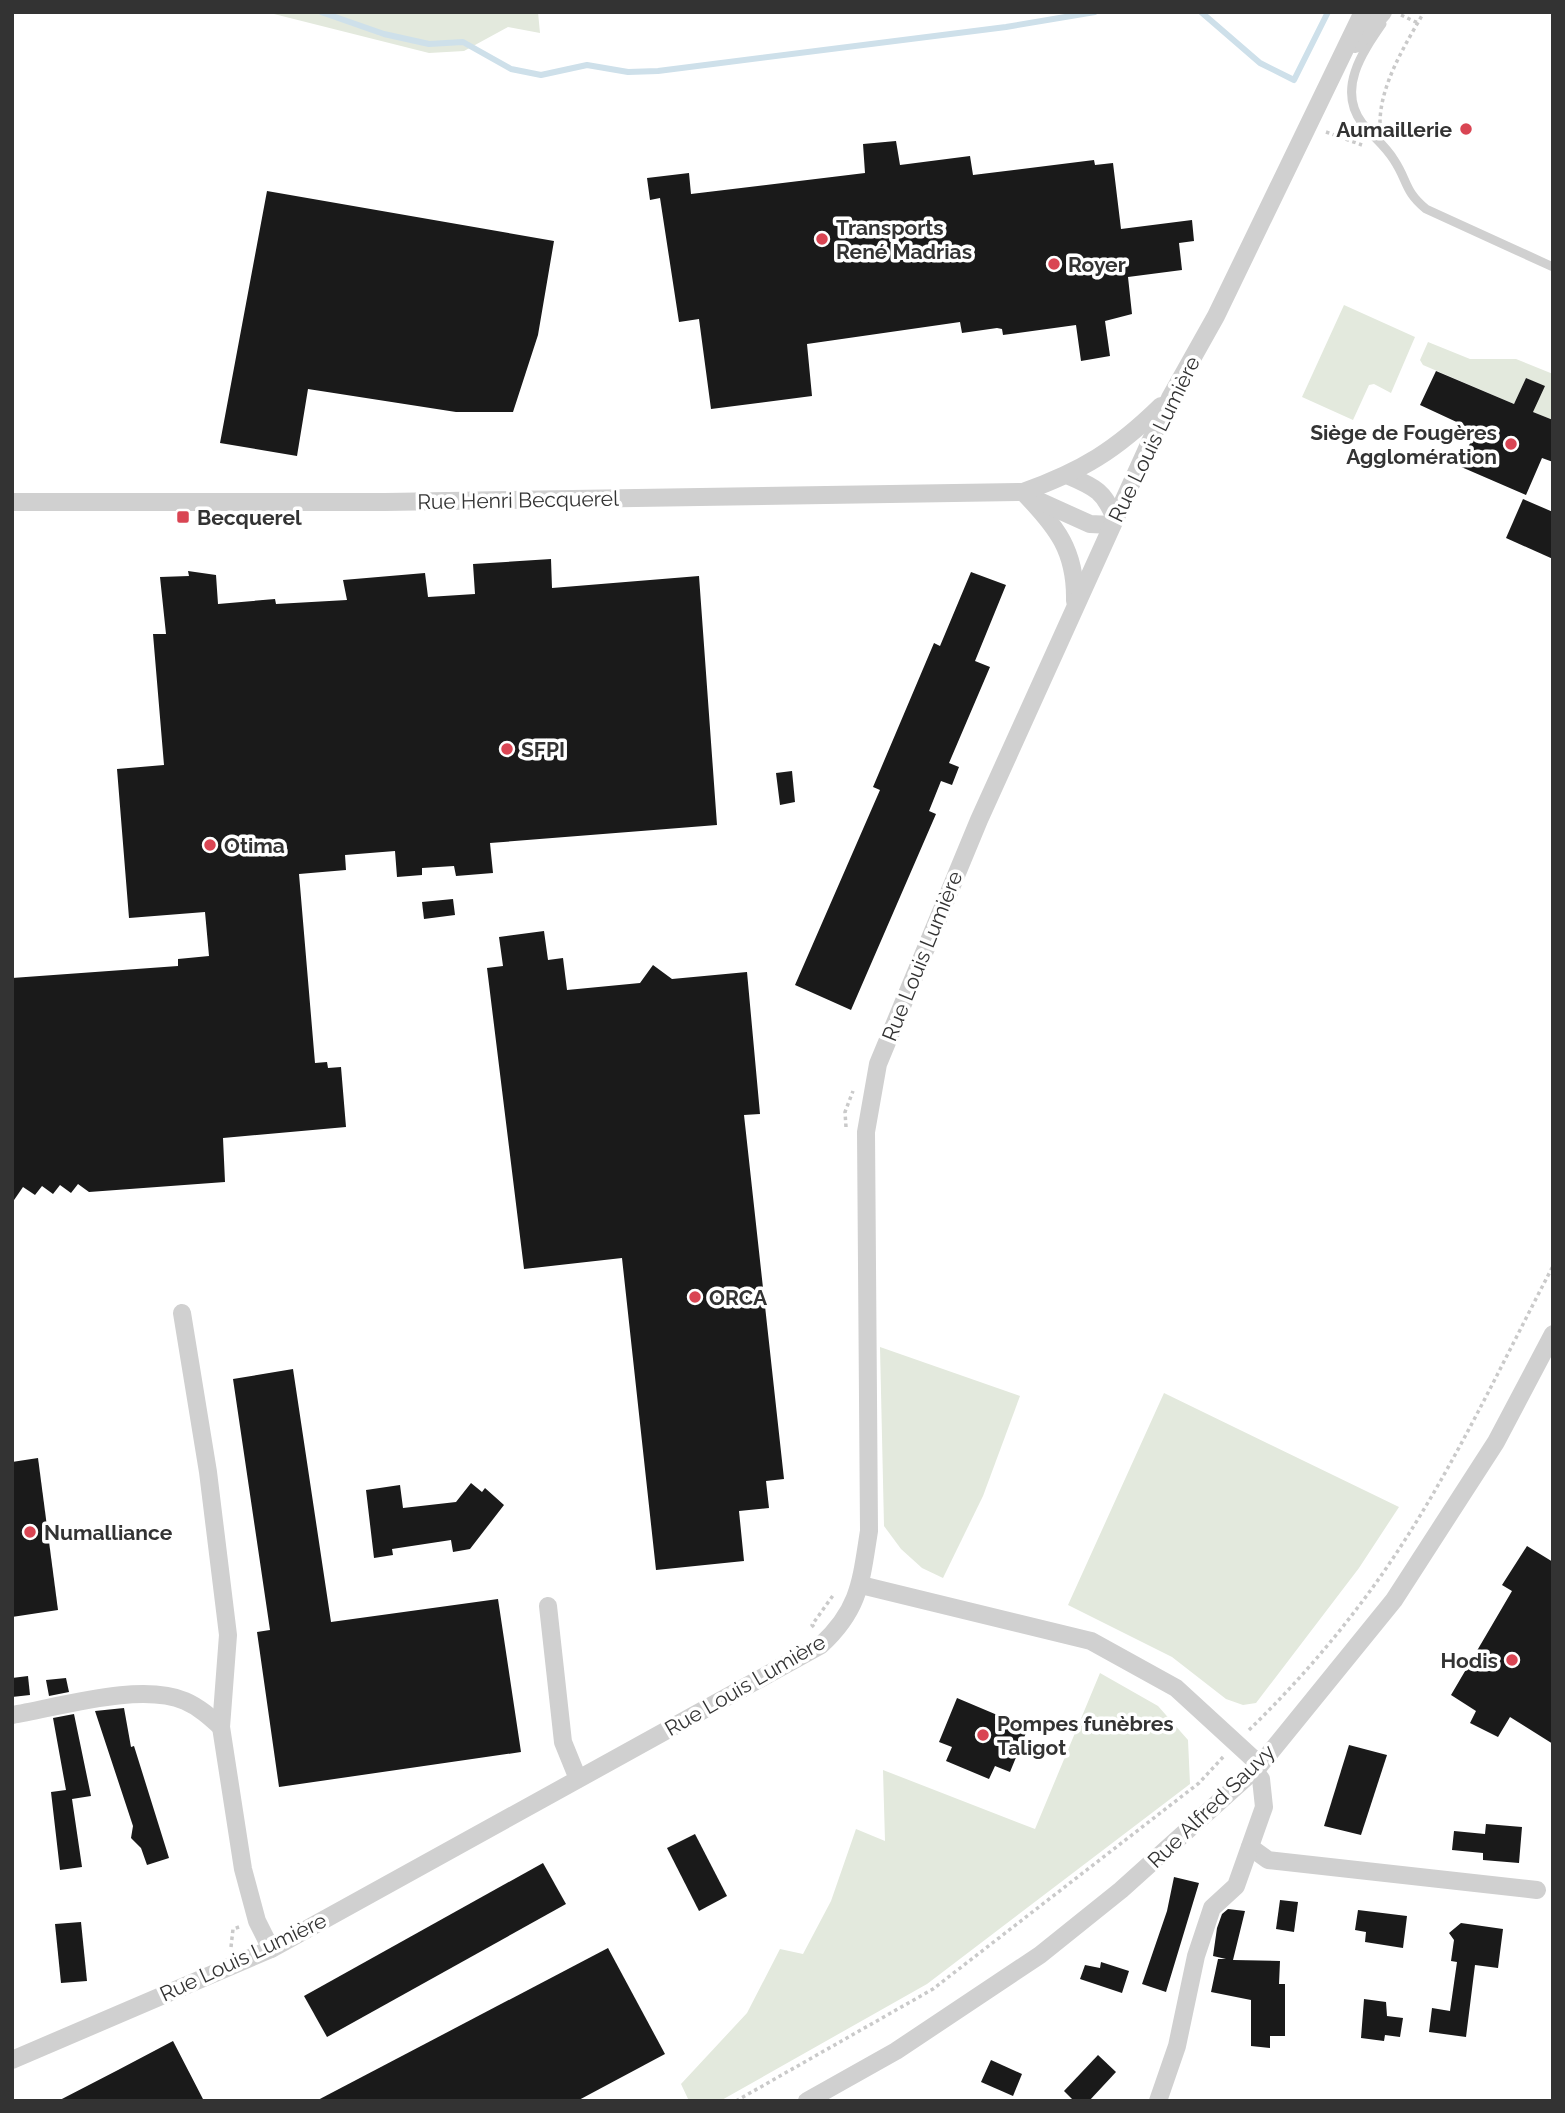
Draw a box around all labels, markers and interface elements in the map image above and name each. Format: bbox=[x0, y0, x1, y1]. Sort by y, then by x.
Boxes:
place label: Aumaillerie bbox=[1336, 117, 1452, 142]
marker: Aumaillerie bbox=[1458, 121, 1474, 137]
place label: Transports René Madrias bbox=[836, 215, 972, 264]
marker: Transports René Madrias bbox=[814, 231, 830, 247]
place label: Royer bbox=[1068, 252, 1126, 277]
marker: Royer bbox=[1046, 256, 1062, 272]
street label: Rue Louis Lumière bbox=[1103, 352, 1205, 526]
place label: Siège de Fougères Agglomération bbox=[1310, 420, 1497, 469]
marker: Siège de Fougères Agglomération bbox=[1503, 436, 1519, 452]
street label: Rue Henri Becquerel bbox=[417, 486, 619, 514]
place label: Becquerel bbox=[197, 505, 302, 530]
marker: Becquerel bbox=[175, 509, 191, 525]
place label: SFPI bbox=[521, 737, 565, 762]
marker: SFPI bbox=[499, 741, 515, 757]
place label: Otima bbox=[224, 833, 285, 858]
marker: Otima bbox=[202, 837, 218, 853]
street label: Rue Louis Lumière bbox=[877, 867, 967, 1045]
place label: ORCA bbox=[709, 1285, 768, 1310]
marker: ORCA bbox=[687, 1289, 703, 1305]
place label: Numalliance bbox=[44, 1520, 173, 1545]
marker: Numalliance bbox=[22, 1524, 38, 1540]
street label: Rue Louis Lumière bbox=[660, 1629, 830, 1741]
place label: Hodis bbox=[1441, 1648, 1498, 1673]
marker: Hodis bbox=[1504, 1652, 1520, 1668]
place label: Pompes funèbres Taligot bbox=[997, 1711, 1174, 1760]
marker: Pompes funèbres Taligot bbox=[975, 1727, 991, 1743]
street label: Rue Alfred Sauvy bbox=[1142, 1739, 1280, 1873]
street label: Rue Louis Lumière bbox=[156, 1907, 330, 2007]

